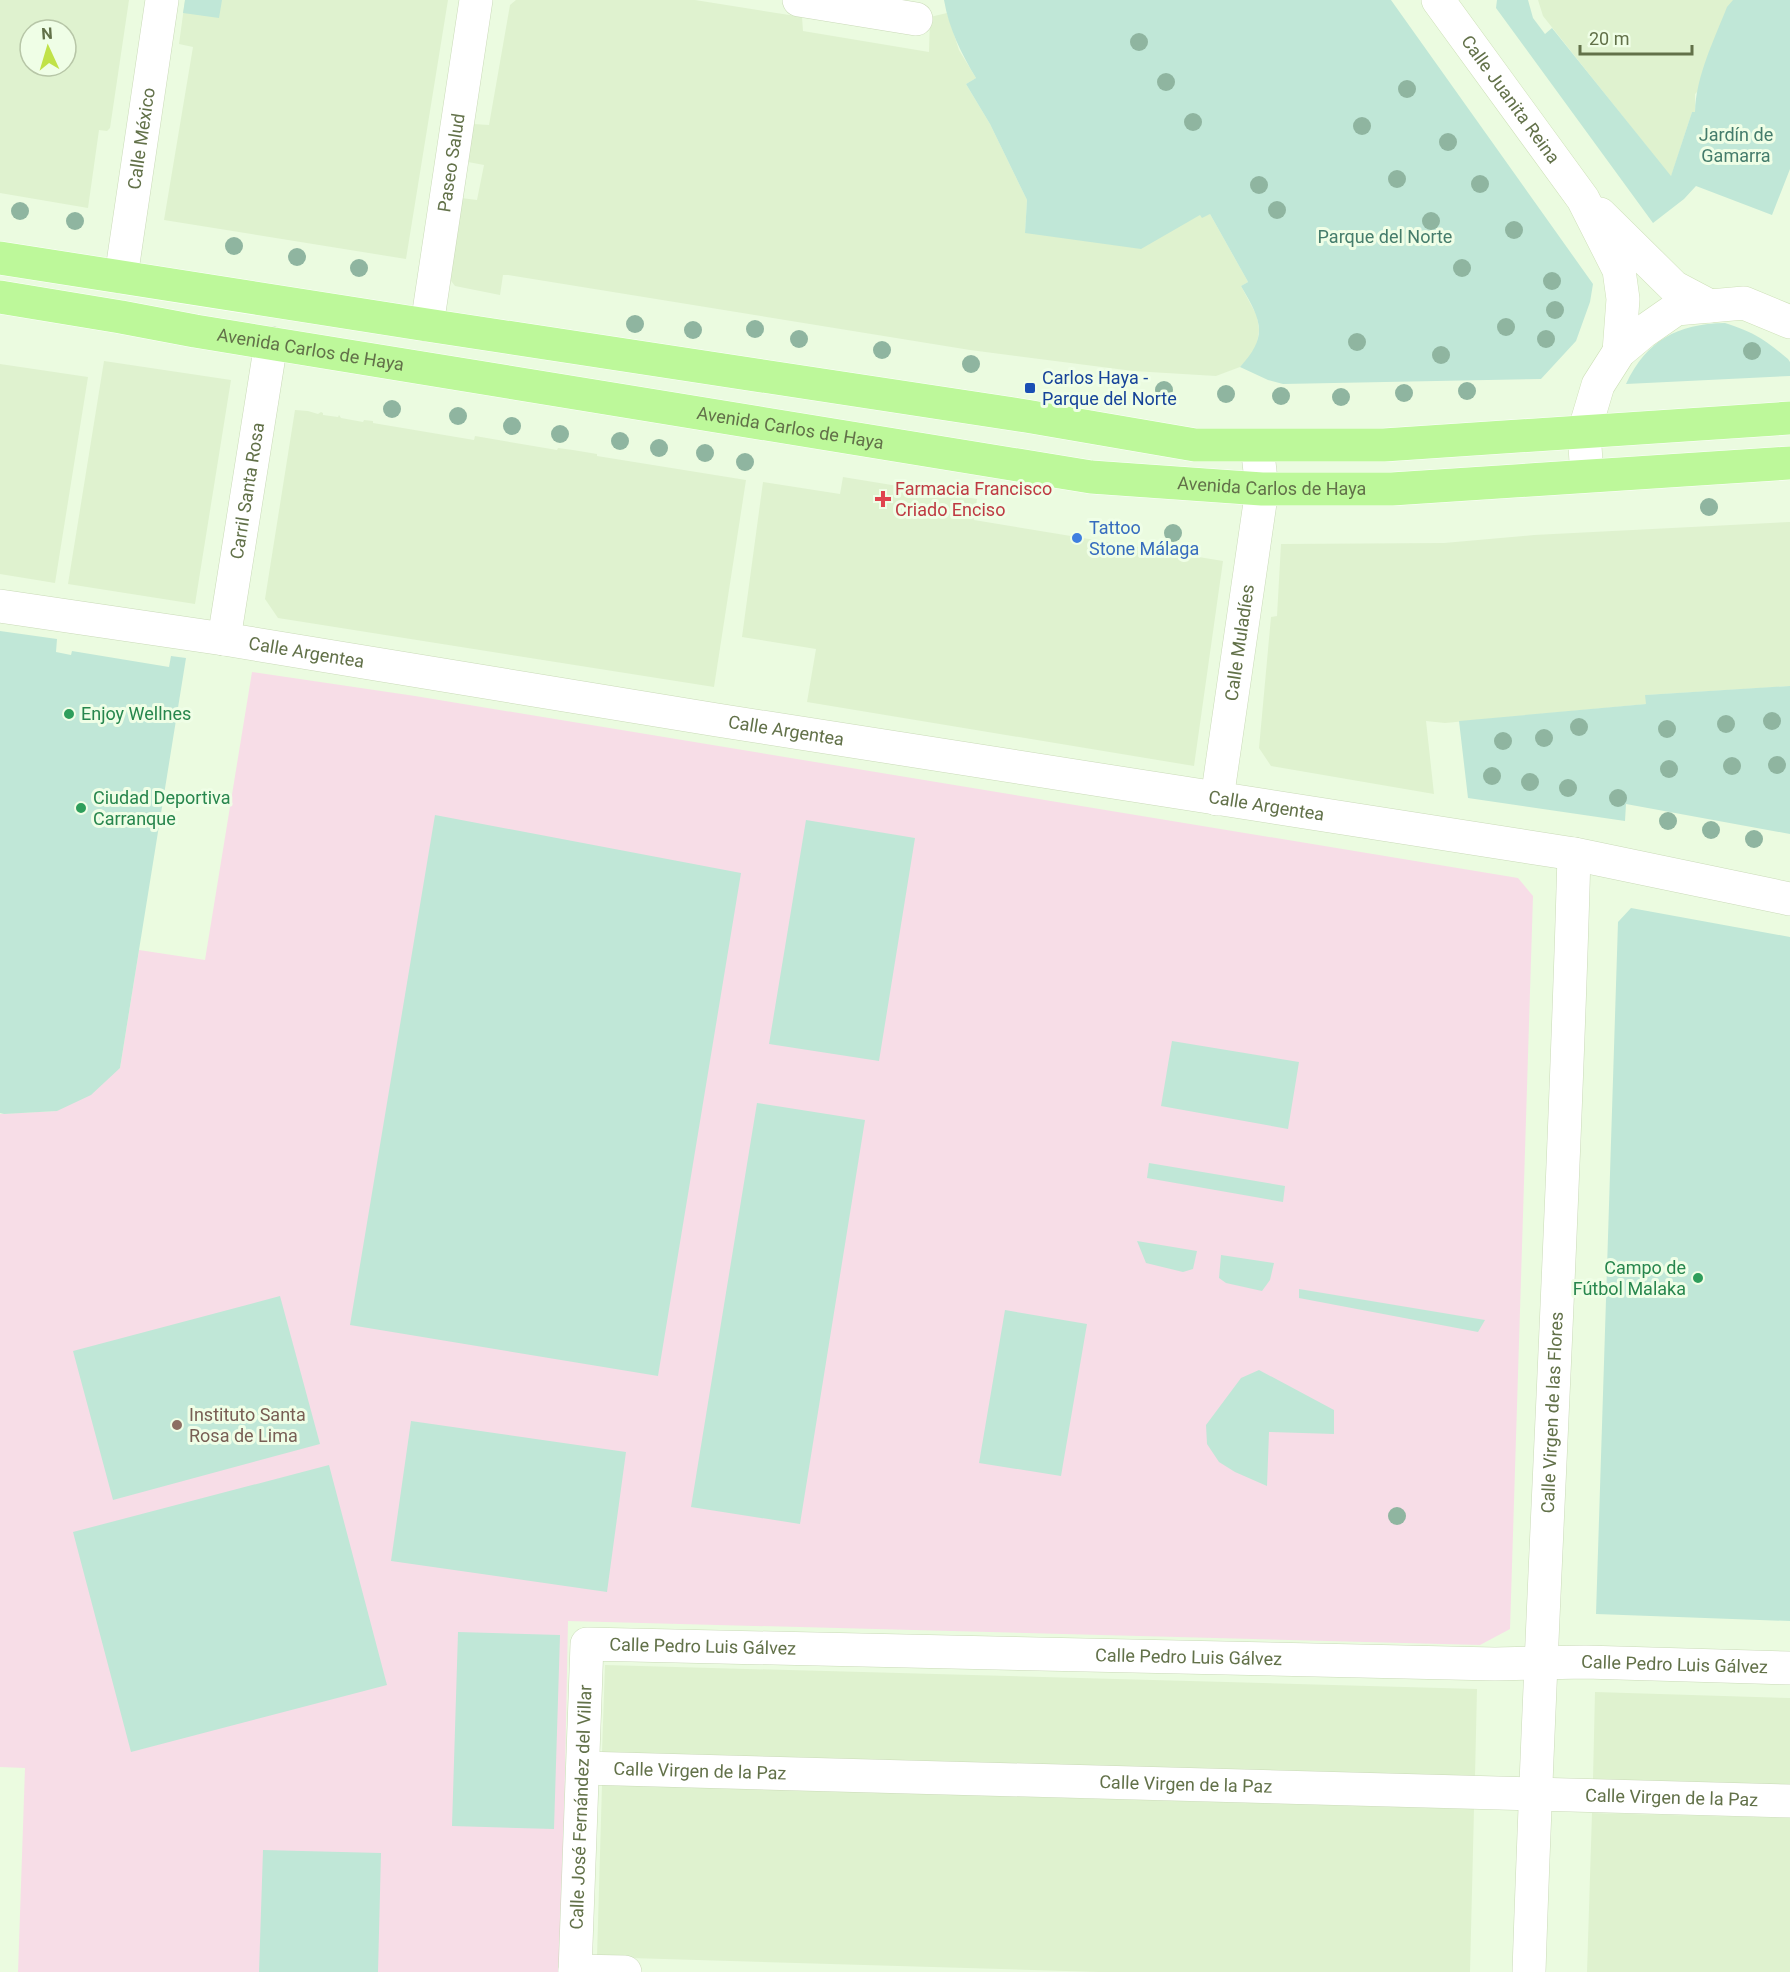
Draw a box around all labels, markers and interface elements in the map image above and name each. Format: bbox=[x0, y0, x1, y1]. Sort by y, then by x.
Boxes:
north arrow bbox=[18, 18, 78, 78]
scale bar bbox=[1580, 18, 1692, 56]
text: N bbox=[41, 24, 53, 43]
text: 20 m bbox=[1589, 28, 1629, 49]
street label: Calle Juanita Reina bbox=[1457, 31, 1564, 167]
street label: Calle México bbox=[123, 86, 159, 191]
street label: Paseo Salud bbox=[433, 112, 469, 214]
park label: Jardín de Gamarra bbox=[1699, 124, 1773, 166]
park label: Parque del Norte bbox=[1318, 226, 1452, 247]
street label: Avenida Carlos de Haya bbox=[216, 324, 406, 375]
place label: Carlos Haya - Parque del Norte bbox=[1042, 367, 1177, 409]
marker: Carlos Haya - Parque del Norte bbox=[1023, 381, 1037, 395]
street label: Avenida Carlos de Haya bbox=[695, 402, 885, 453]
street label: Carril Santa Rosa bbox=[226, 421, 268, 561]
street label: Avenida Carlos de Haya bbox=[1177, 472, 1366, 499]
place label: Farmacia Francisco Criado Enciso bbox=[895, 478, 1052, 520]
marker: Farmacia Francisco Criado Enciso bbox=[876, 492, 890, 506]
place label: Tattoo Stone Málaga bbox=[1089, 517, 1199, 559]
marker: Tattoo Stone Málaga bbox=[1070, 531, 1084, 545]
street label: Calle Muladíes bbox=[1220, 583, 1258, 702]
street label: Calle Argentea bbox=[247, 632, 366, 672]
place label: Enjoy Wellnes bbox=[81, 703, 191, 724]
marker: Enjoy Wellnes bbox=[62, 707, 76, 721]
street label: Calle Argentea bbox=[727, 711, 846, 750]
street label: Calle Argentea bbox=[1207, 786, 1326, 825]
place label: Ciudad Deportiva Carranque bbox=[93, 787, 231, 829]
marker: Ciudad Deportiva Carranque bbox=[74, 801, 88, 815]
place label: Campo de Fútbol Malaka bbox=[1573, 1257, 1686, 1299]
marker: Campo de Fútbol Malaka bbox=[1691, 1271, 1705, 1285]
street label: Calle Virgen de las Flores bbox=[1537, 1311, 1567, 1514]
place label: Instituto Santa Rosa de Lima bbox=[189, 1404, 306, 1446]
marker: Instituto Santa Rosa de Lima bbox=[170, 1418, 184, 1432]
street label: Calle Pedro Luis Gálvez bbox=[609, 1633, 796, 1659]
street label: Calle Pedro Luis Gálvez bbox=[1095, 1644, 1282, 1669]
street label: Calle Pedro Luis Gálvez bbox=[1581, 1651, 1768, 1677]
street label: Calle José Fernández del Villar bbox=[566, 1684, 596, 1930]
street label: Calle Virgen de la Paz bbox=[613, 1758, 787, 1784]
street label: Calle Virgen de la Paz bbox=[1099, 1771, 1273, 1797]
street label: Calle Virgen de la Paz bbox=[1585, 1784, 1758, 1810]

